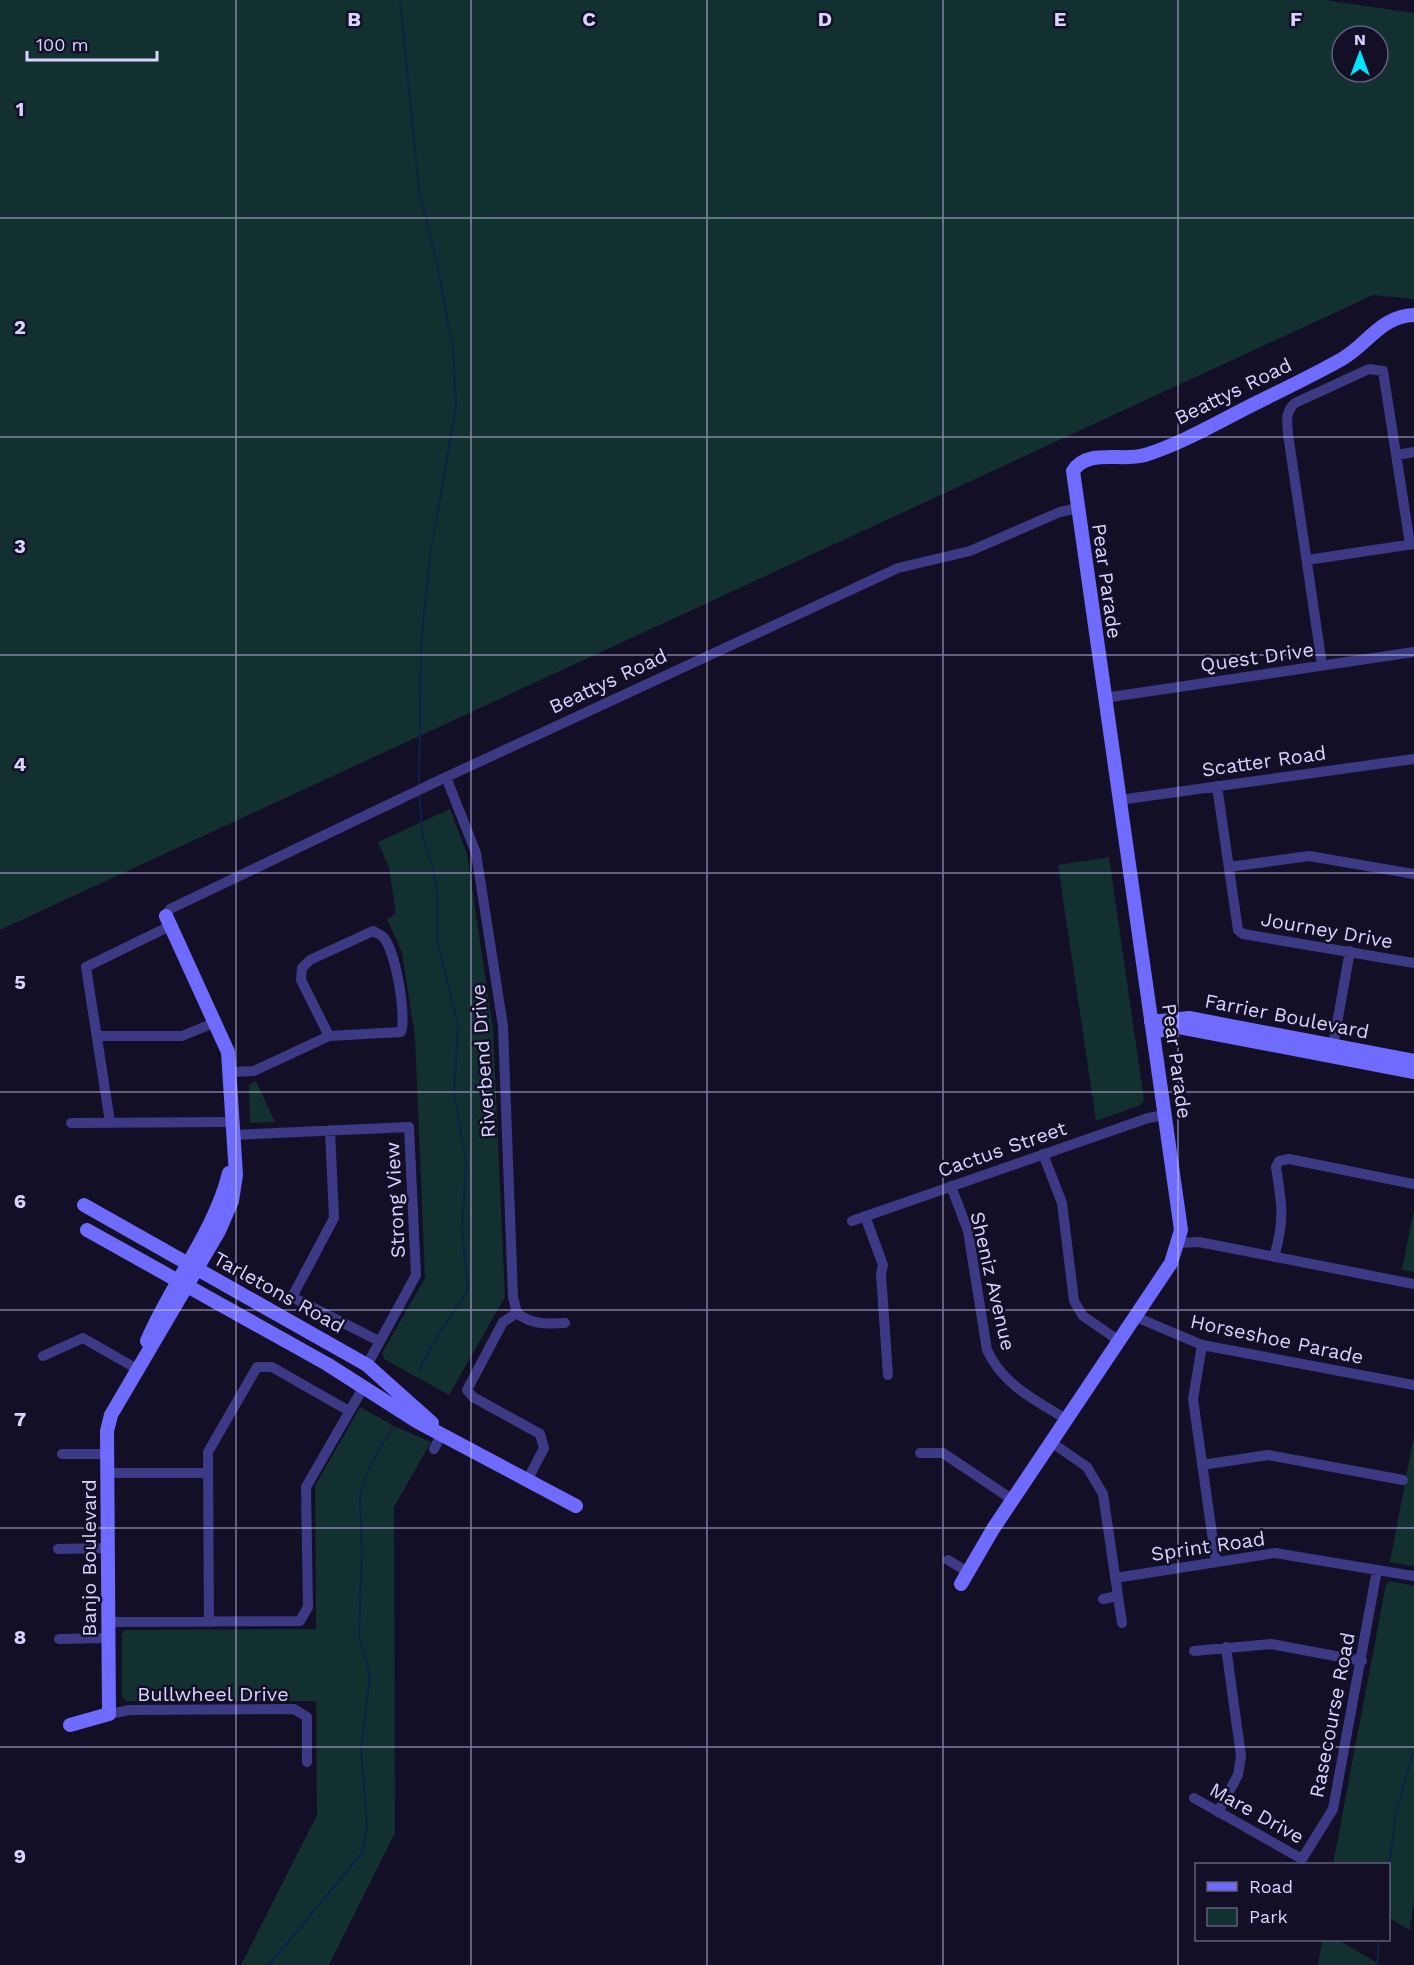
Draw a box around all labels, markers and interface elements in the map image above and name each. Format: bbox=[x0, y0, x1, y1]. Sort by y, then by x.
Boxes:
text: B bbox=[347, 7, 361, 31]
text: C bbox=[582, 7, 596, 31]
text: D bbox=[818, 7, 832, 31]
text: E bbox=[1054, 7, 1066, 31]
text: F bbox=[1290, 7, 1302, 31]
scale bar bbox=[27, 24, 158, 62]
north arrow bbox=[1330, 24, 1390, 84]
text: N bbox=[1354, 30, 1366, 49]
text: 100 m bbox=[36, 34, 89, 55]
text: 1 bbox=[16, 97, 24, 121]
text: 2 bbox=[14, 315, 26, 339]
street label: Beattys Road bbox=[1171, 352, 1295, 430]
street label: Pear Parade bbox=[1087, 522, 1127, 640]
text: 3 bbox=[14, 534, 26, 558]
street label: Quest Drive bbox=[1199, 637, 1315, 677]
street label: Beattys Road bbox=[545, 643, 671, 719]
street label: Scatter Road bbox=[1200, 740, 1328, 782]
text: 4 bbox=[14, 752, 27, 776]
street label: Journey Drive bbox=[1259, 907, 1395, 953]
text: 5 bbox=[14, 970, 26, 994]
street label: Riverbend Drive bbox=[466, 983, 500, 1139]
street label: Farrier Boulevard bbox=[1203, 988, 1371, 1044]
street label: Pear Parade bbox=[1157, 1002, 1197, 1120]
street label: Cactus Street bbox=[934, 1116, 1070, 1182]
street label: Strong View bbox=[380, 1141, 410, 1259]
text: 6 bbox=[14, 1189, 26, 1213]
street label: Sheniz Avenue bbox=[965, 1209, 1021, 1353]
street label: Tarletons Road bbox=[209, 1246, 349, 1338]
street label: Horseshoe Parade bbox=[1188, 1309, 1366, 1369]
text: 7 bbox=[14, 1407, 26, 1431]
street label: Banjo Boulevard bbox=[77, 1479, 101, 1637]
street label: Sprint Road bbox=[1149, 1526, 1267, 1566]
text: 8 bbox=[14, 1625, 26, 1649]
street label: Rasecourse Road bbox=[1304, 1630, 1360, 1800]
street label: Bullwheel Drive bbox=[137, 1682, 289, 1706]
street label: Mare Drive bbox=[1206, 1777, 1308, 1849]
text: 9 bbox=[14, 1844, 26, 1868]
legend bbox=[1195, 1863, 1390, 1941]
text: Road bbox=[1249, 1876, 1293, 1897]
text: Park bbox=[1249, 1906, 1288, 1927]

